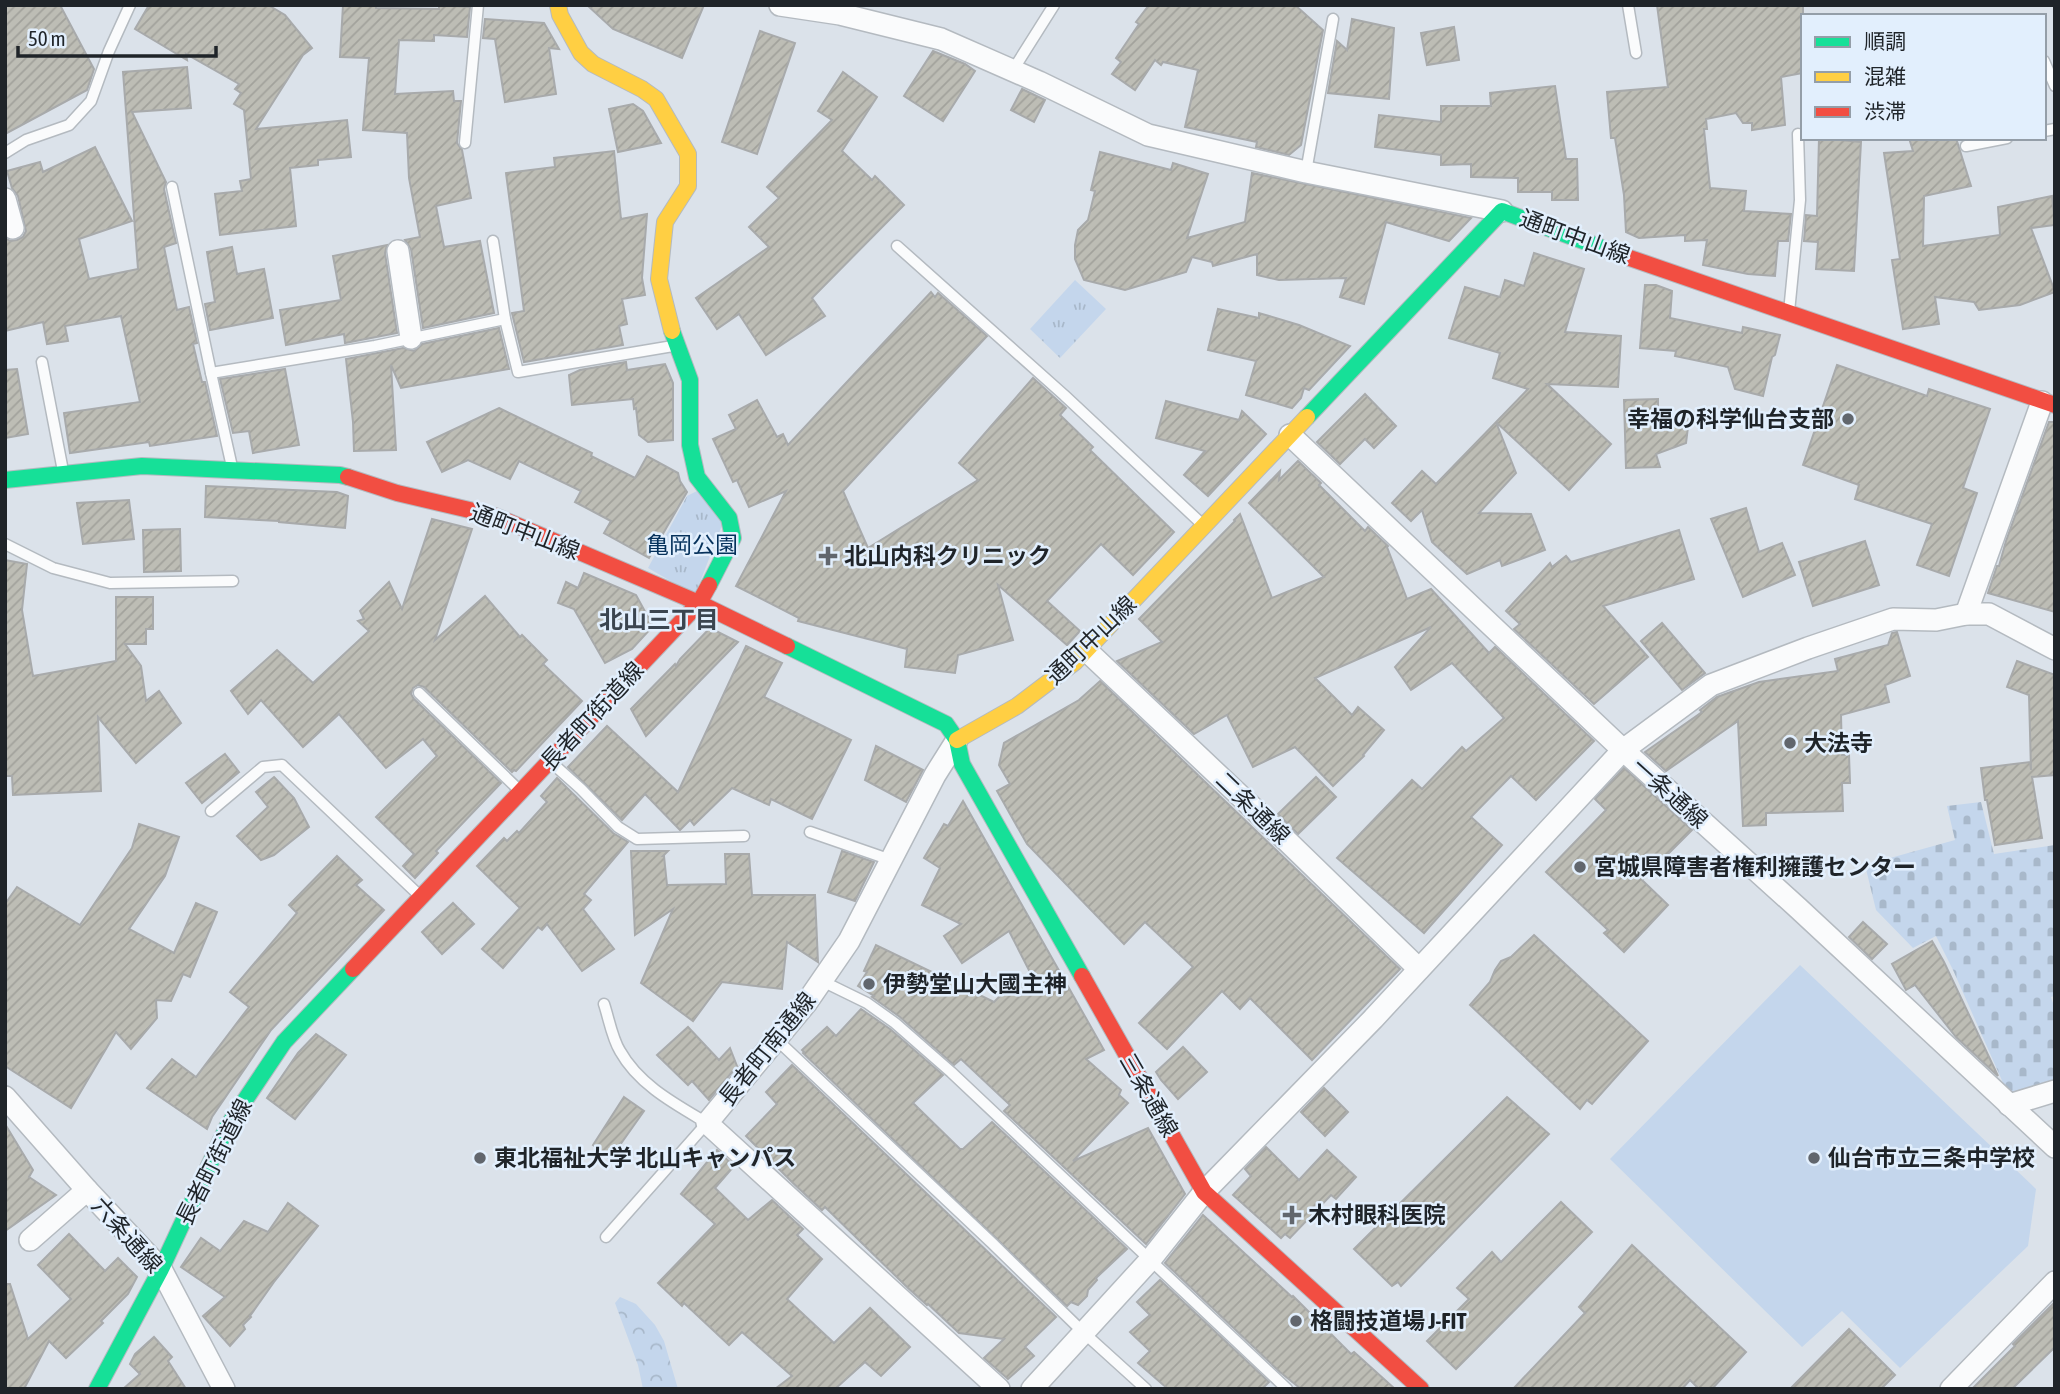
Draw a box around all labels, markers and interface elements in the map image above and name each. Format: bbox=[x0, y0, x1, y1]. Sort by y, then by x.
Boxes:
scale bar bbox=[18, 14, 215, 58]
legend bbox=[1801, 14, 2046, 140]
text: 50 m bbox=[28, 26, 66, 50]
text: 順調 bbox=[1864, 29, 1906, 53]
text: 混雑 bbox=[1864, 64, 1906, 88]
text: 渋滞 bbox=[1864, 99, 1906, 123]
street label: 通町中山線 bbox=[1517, 205, 1633, 269]
place label: 幸福の科学仙台支部 bbox=[1627, 406, 1834, 432]
marker: 幸福の科学仙台支部 bbox=[1840, 411, 1856, 427]
street label: 通町中山線 bbox=[467, 499, 583, 565]
park label: 亀岡公園 bbox=[646, 532, 738, 558]
place label: 北山内科クリニック bbox=[844, 543, 1051, 569]
marker: 北山内科クリニック bbox=[818, 546, 838, 566]
street label: 通町中山線 bbox=[1041, 591, 1141, 689]
district label: 北山三丁目 bbox=[599, 606, 719, 633]
street label: 長者町街道線 bbox=[535, 657, 649, 775]
place label: 大法寺 bbox=[1804, 730, 1873, 756]
marker: 大法寺 bbox=[1782, 735, 1798, 751]
street label: 一条通線 bbox=[1627, 753, 1713, 833]
street label: 二条通線 bbox=[1211, 767, 1295, 849]
place label: 宮城県障害者権利擁護センター bbox=[1594, 854, 1916, 880]
marker: 宮城県障害者権利擁護センター bbox=[1572, 859, 1588, 875]
place label: 伊勢堂山大國主神 bbox=[883, 971, 1067, 997]
marker: 伊勢堂山大國主神 bbox=[861, 976, 877, 992]
street label: 長者町南通線 bbox=[713, 987, 821, 1111]
street label: 三条通線 bbox=[1115, 1049, 1183, 1141]
street label: 長者町街道線 bbox=[171, 1095, 257, 1229]
place label: 東北福祉大学 北山キャンパス bbox=[494, 1145, 796, 1171]
place label: 仙台市立三条中学校 bbox=[1828, 1145, 2035, 1171]
marker: 東北福祉大学 北山キャンパス bbox=[472, 1150, 488, 1166]
marker: 仙台市立三条中学校 bbox=[1806, 1150, 1822, 1166]
street label: 六条通線 bbox=[87, 1192, 167, 1278]
place label: 木村眼科医院 bbox=[1308, 1202, 1446, 1228]
marker: 木村眼科医院 bbox=[1282, 1205, 1302, 1225]
place label: 格闘技道場 J-FIT bbox=[1310, 1308, 1467, 1334]
marker: 格闘技道場 J-FIT bbox=[1288, 1313, 1304, 1329]

